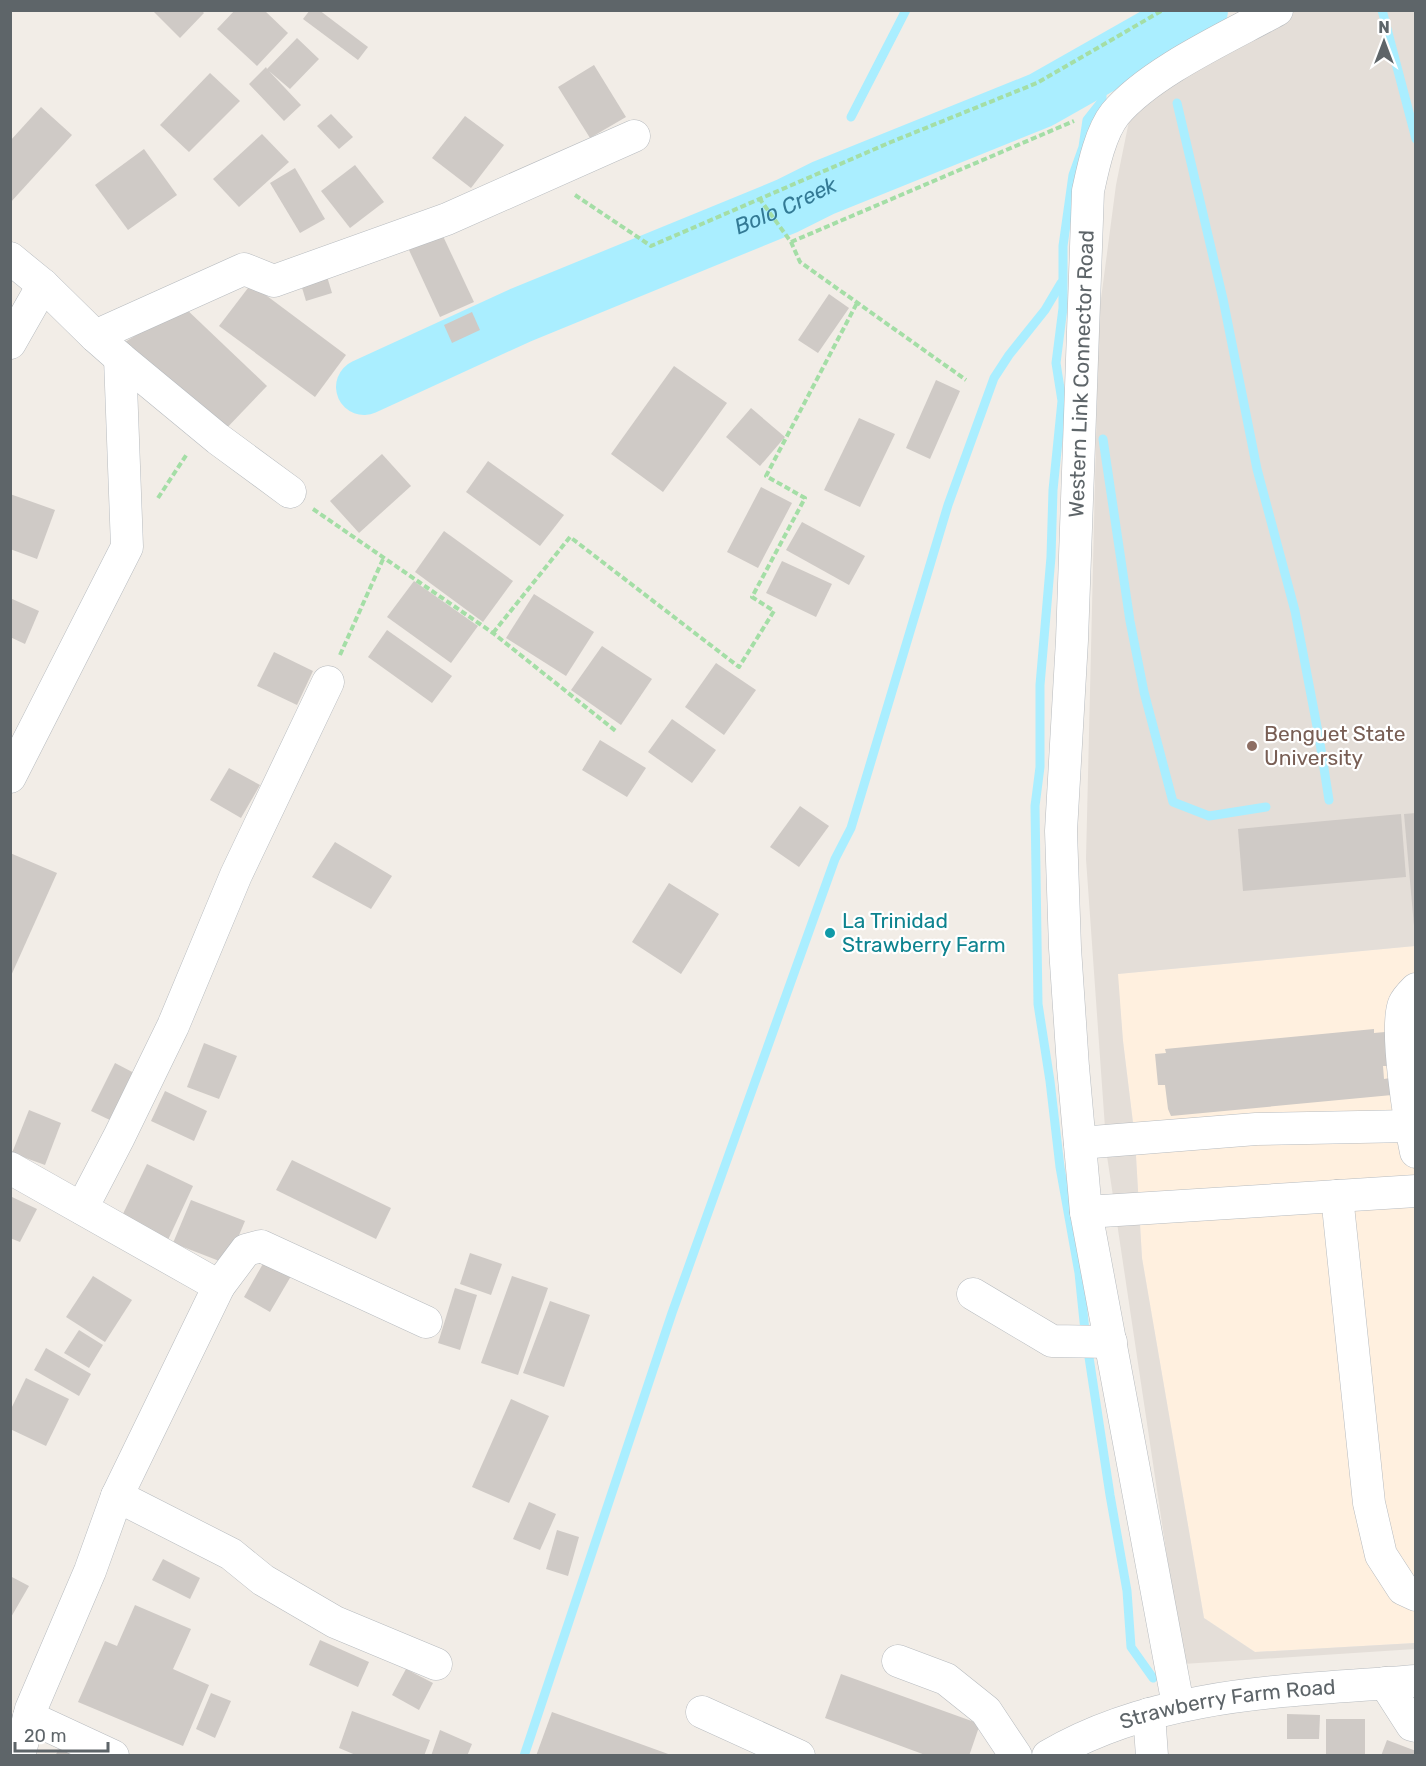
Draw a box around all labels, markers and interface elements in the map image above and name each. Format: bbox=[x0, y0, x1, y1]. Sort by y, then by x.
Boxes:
north arrow bbox=[1354, 12, 1414, 72]
text: N bbox=[1378, 18, 1390, 37]
water label: Bolo Creek bbox=[730, 171, 841, 240]
street label: Western Link Connector Road bbox=[1063, 230, 1099, 518]
place label: Benguet State University bbox=[1264, 721, 1405, 770]
marker: Benguet State University bbox=[1245, 739, 1259, 753]
place label: La Trinidad Strawberry Farm bbox=[842, 908, 1006, 957]
marker: La Trinidad Strawberry Farm bbox=[823, 926, 837, 940]
street label: Strawberry Farm Road bbox=[1116, 1674, 1336, 1734]
scale bar bbox=[15, 1715, 108, 1753]
text: 20 m bbox=[24, 1725, 66, 1747]

